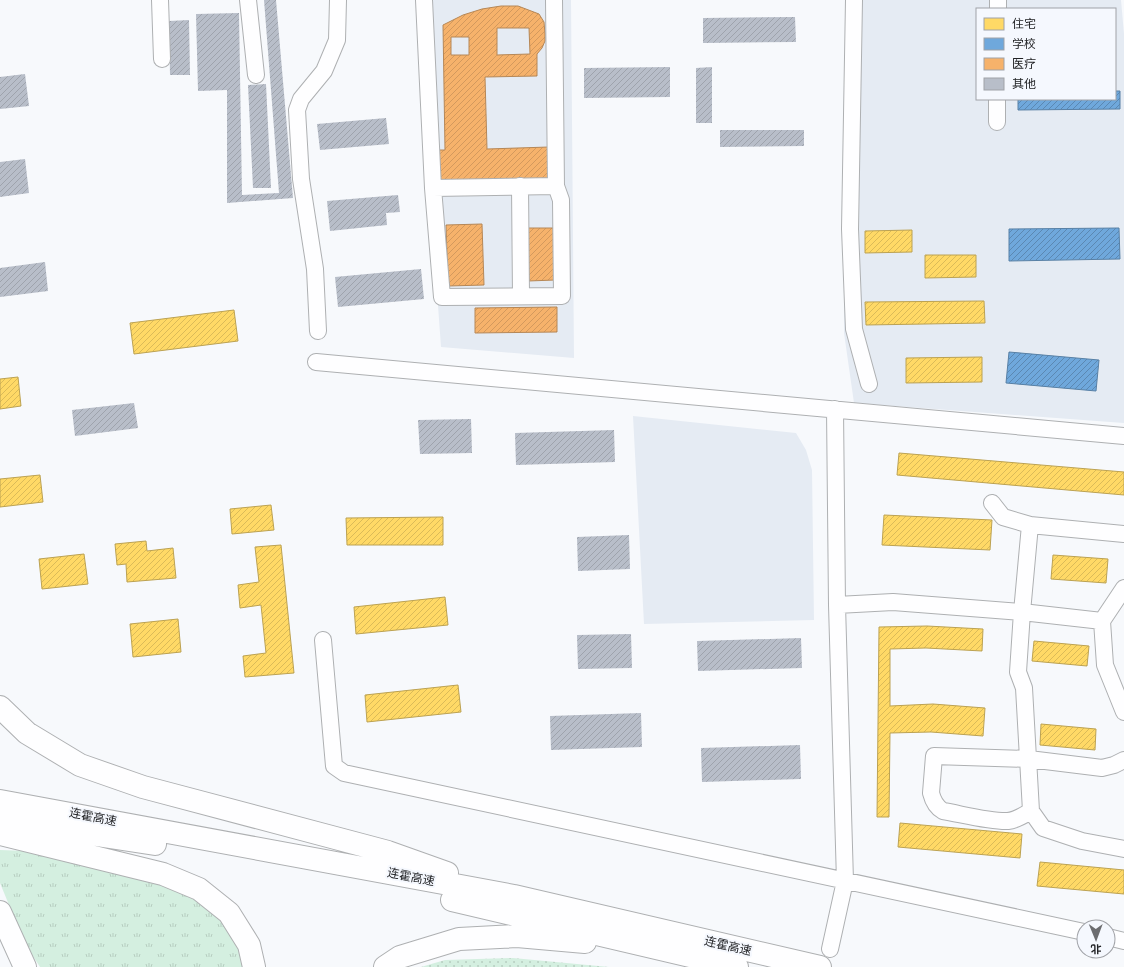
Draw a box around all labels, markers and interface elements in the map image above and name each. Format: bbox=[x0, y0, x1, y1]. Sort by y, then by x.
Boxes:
legend bbox=[976, 8, 1116, 100]
text: 住宅 bbox=[1012, 16, 1036, 32]
text: 学校 bbox=[1012, 36, 1036, 52]
text: 医疗 bbox=[1012, 56, 1036, 72]
text: 其他 bbox=[1012, 76, 1036, 92]
street label: 连霍高速 bbox=[68, 805, 118, 829]
street label: 连霍高速 bbox=[386, 865, 436, 889]
north arrow bbox=[1076, 919, 1116, 959]
street label: 连霍高速 bbox=[703, 933, 753, 959]
text: 北 bbox=[1091, 942, 1102, 956]

